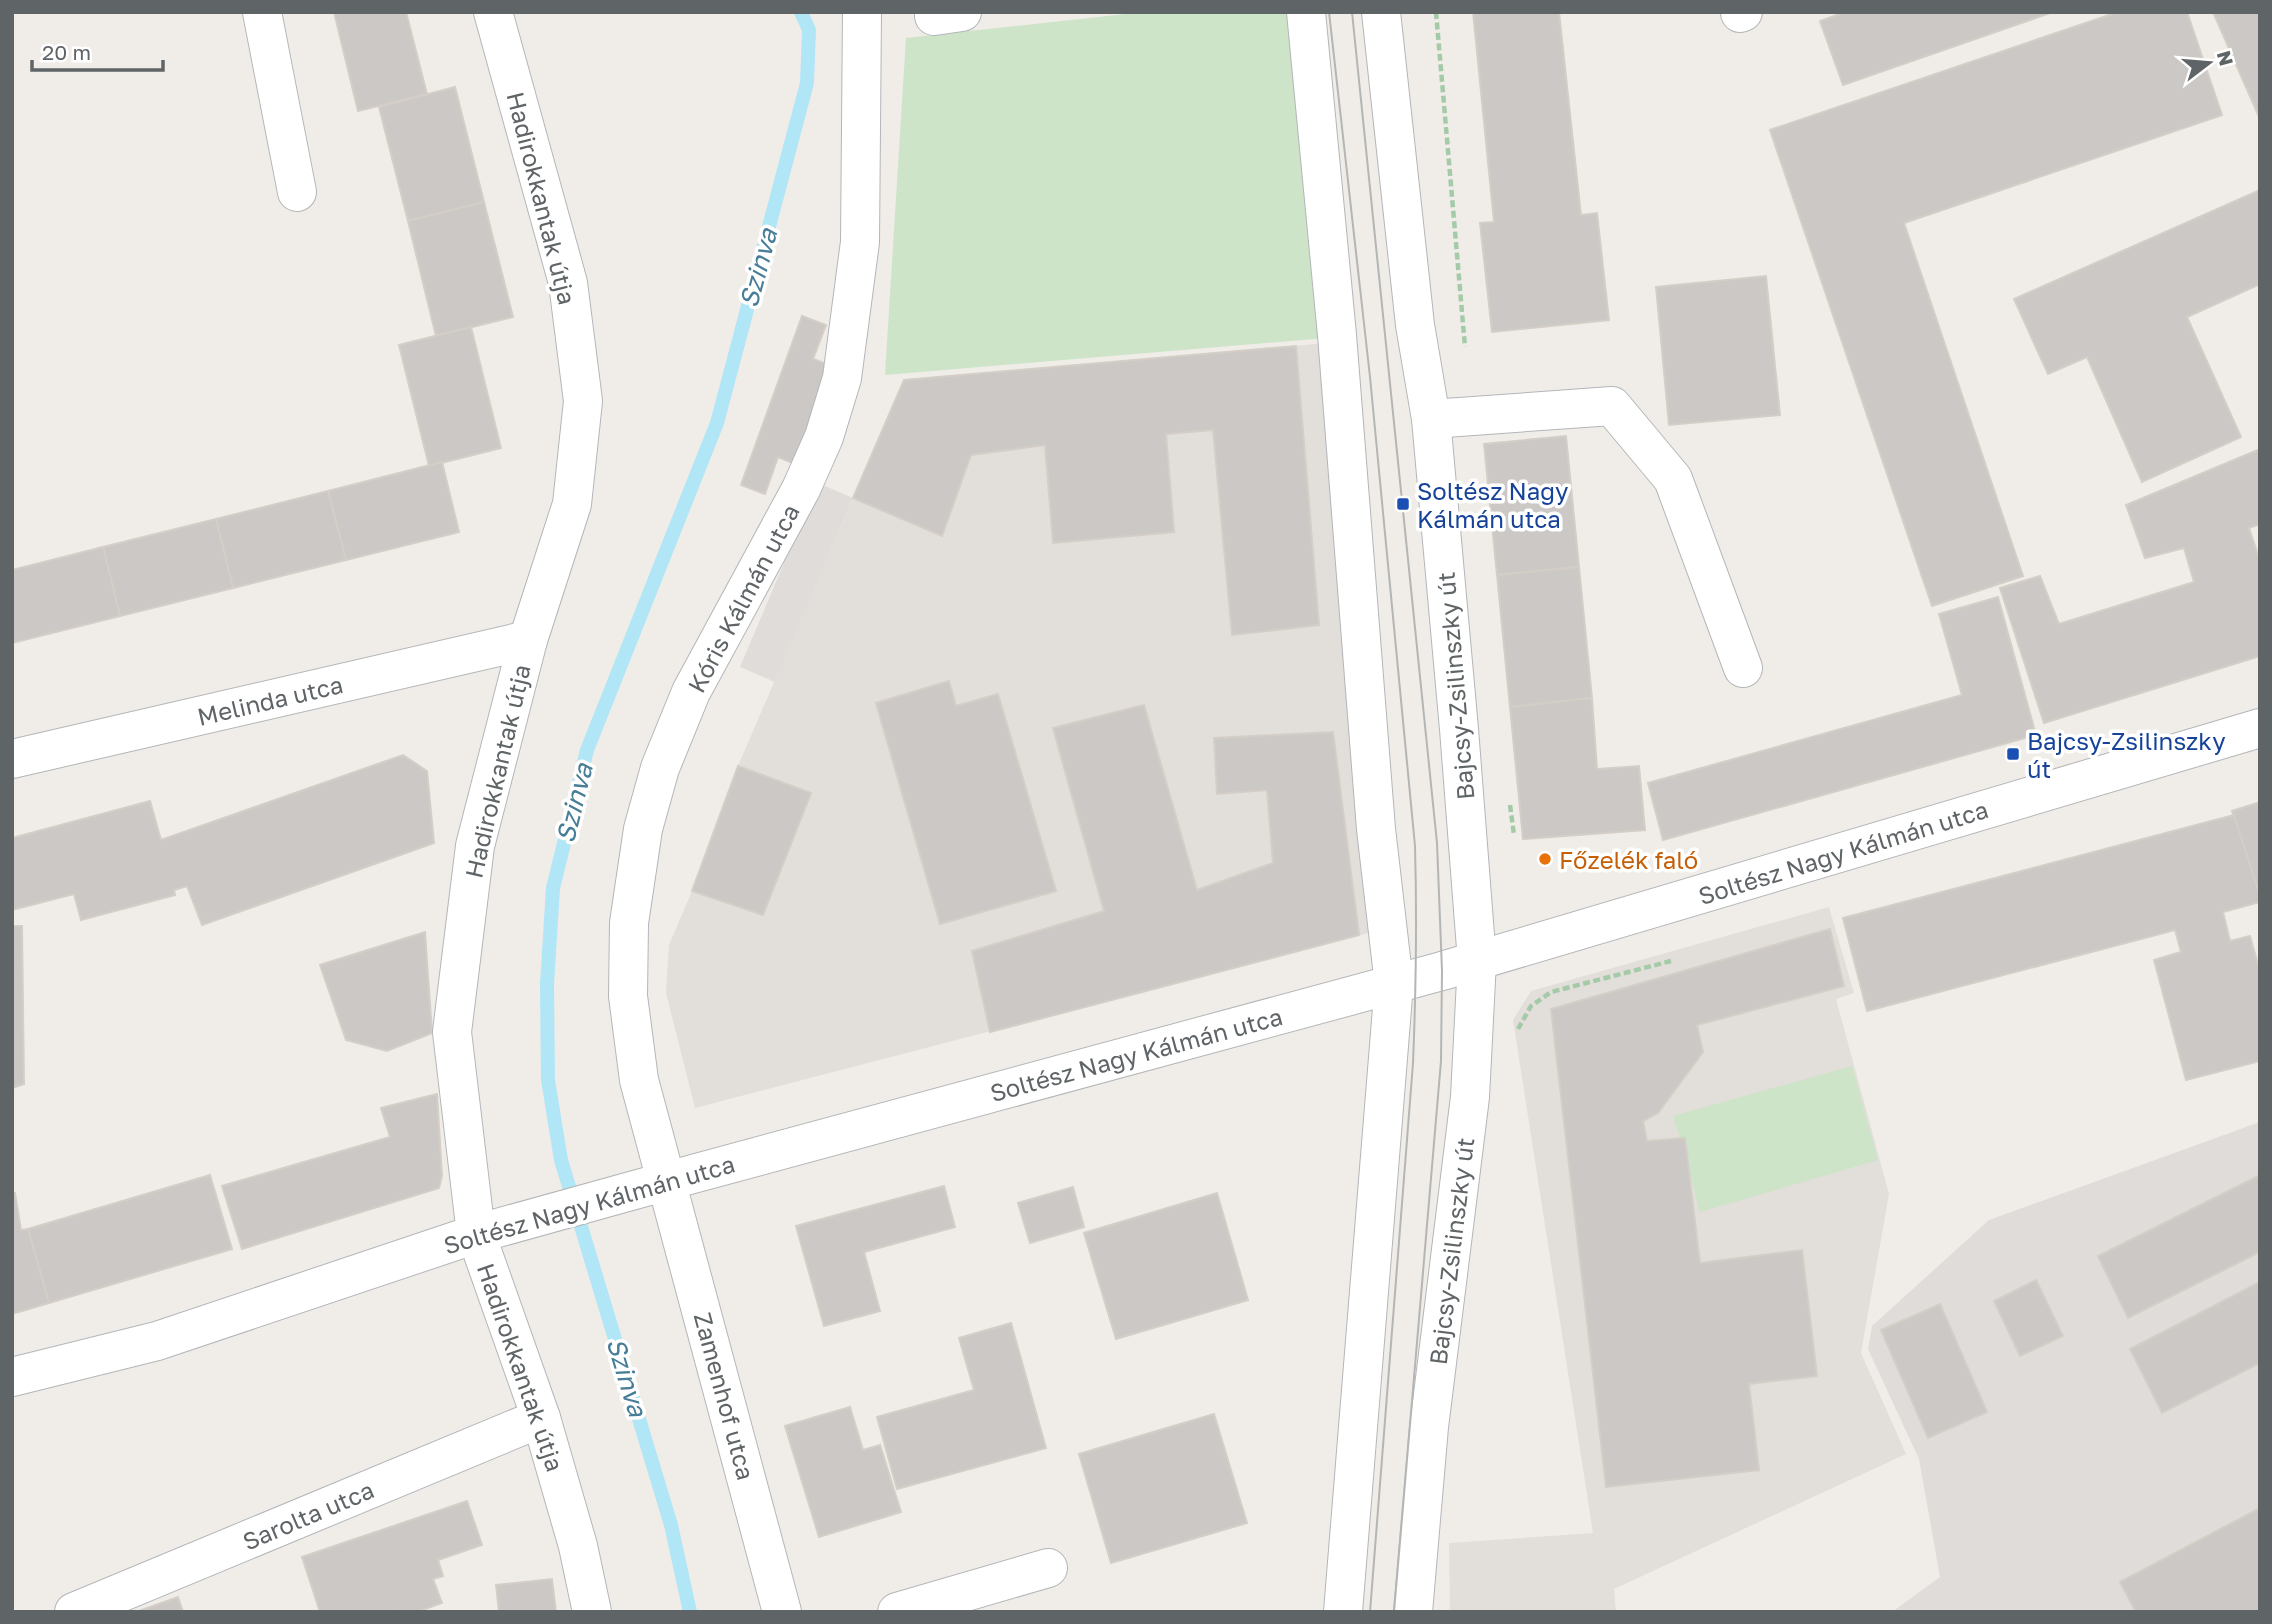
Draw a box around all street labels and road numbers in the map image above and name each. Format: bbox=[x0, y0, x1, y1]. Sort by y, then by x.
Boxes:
street label: Hadirokkantak útja bbox=[502, 89, 582, 307]
street label: Kóris Kálmán utca bbox=[681, 499, 805, 697]
street label: Bajcsy-Zsilinszky út bbox=[1431, 571, 1479, 801]
street label: Hadirokkantak útja bbox=[458, 661, 536, 881]
street label: Melinda utca bbox=[194, 669, 346, 731]
street label: Soltész Nagy Kálmán utca bbox=[1695, 794, 1991, 910]
street label: Soltész Nagy Kálmán utca bbox=[987, 1001, 1285, 1107]
street label: Bajcsy-Zsilinszky út bbox=[1423, 1136, 1479, 1366]
street label: Soltész Nagy Kálmán utca bbox=[440, 1149, 738, 1259]
street label: Hadirokkantak útja bbox=[472, 1259, 570, 1475]
street label: Zamenhof utca bbox=[689, 1309, 761, 1483]
street label: Sarolta utca bbox=[238, 1474, 378, 1556]

